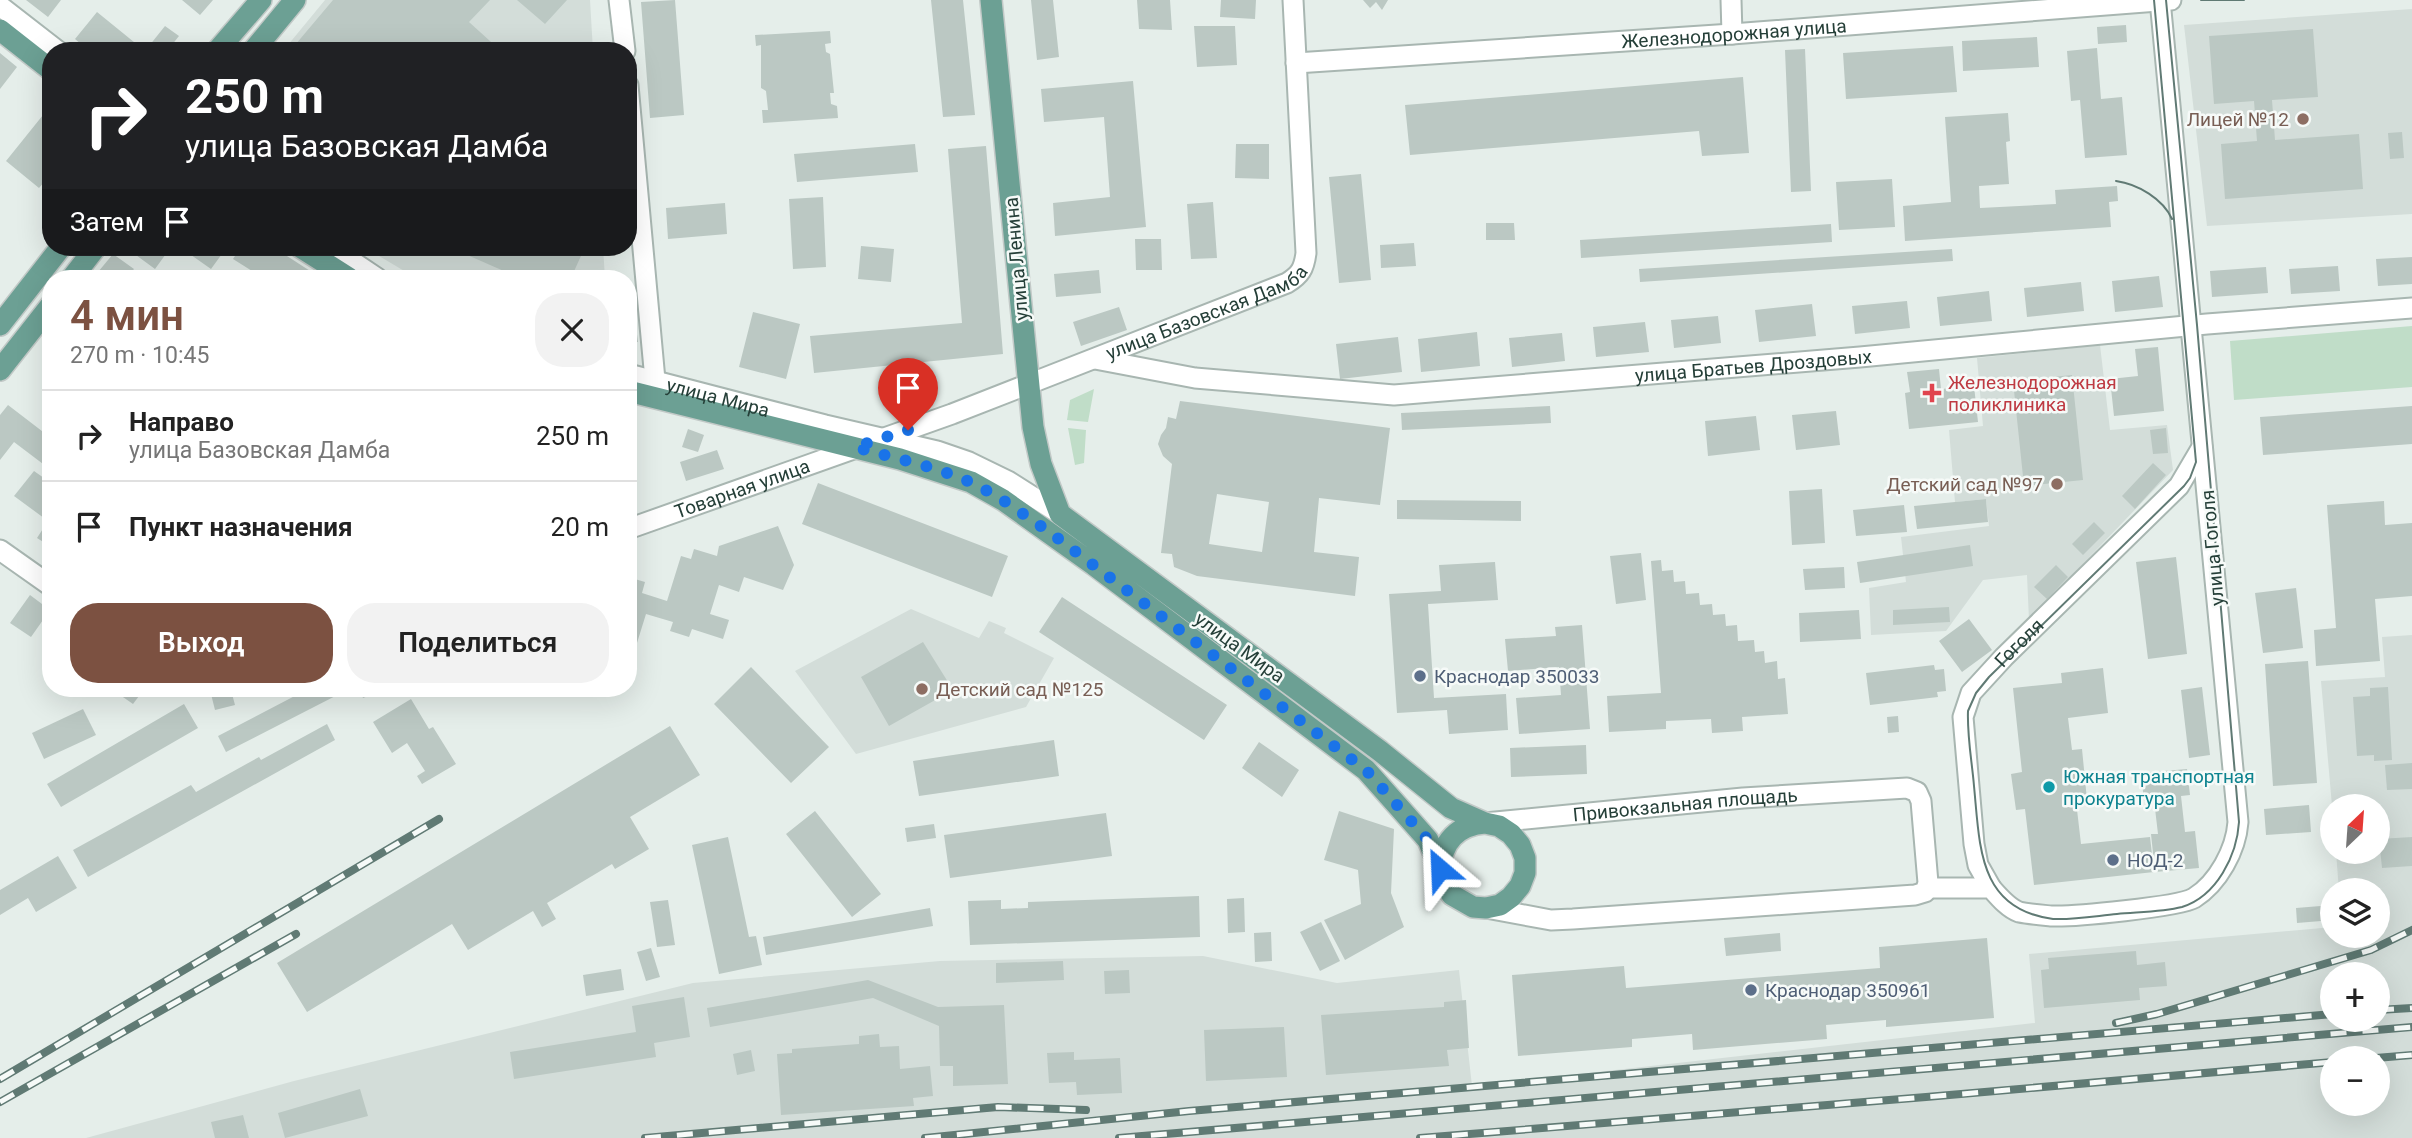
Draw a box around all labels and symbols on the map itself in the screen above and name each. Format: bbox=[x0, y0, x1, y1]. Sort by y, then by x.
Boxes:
street label: Железнодорожная улица bbox=[1621, 14, 1848, 53]
place label: Лицей №12 bbox=[2187, 108, 2289, 131]
marker: Лицей №12 bbox=[2295, 111, 2311, 127]
street label: улица Ленина bbox=[1000, 196, 1033, 322]
street label: улица Базовская Дамба bbox=[1103, 261, 1313, 365]
street label: улица Братьев Дроздовых bbox=[1634, 345, 1873, 387]
pin bbox=[878, 358, 938, 430]
place label: Железнодорожная поликлиника bbox=[1948, 371, 2117, 416]
street label: улица Мира bbox=[664, 373, 772, 422]
marker: Железнодорожная поликлиника bbox=[1922, 383, 1942, 403]
street label: Товарная улица bbox=[672, 454, 813, 524]
place label: Детский сад №97 bbox=[1886, 473, 2043, 496]
marker: Детский сад №97 bbox=[2049, 476, 2065, 492]
street label: улица Гоголя bbox=[2196, 489, 2229, 607]
street label: улица Мира bbox=[1190, 607, 1289, 688]
street label: Гоголя bbox=[1990, 614, 2048, 672]
place label: Краснодар 350033 bbox=[1434, 665, 1599, 688]
marker: Краснодар 350033 bbox=[1412, 668, 1428, 684]
place label: Детский сад №125 bbox=[936, 678, 1104, 701]
marker: Детский сад №125 bbox=[914, 681, 930, 697]
place label: Южная транспортная прокуратура bbox=[2063, 765, 2255, 810]
marker: Южная транспортная прокуратура bbox=[2041, 779, 2057, 795]
street label: Привокзальная площадь bbox=[1572, 784, 1798, 826]
north arrow bbox=[2320, 794, 2390, 864]
position arrow bbox=[1403, 832, 1477, 906]
place label: НОД-2 bbox=[2127, 849, 2184, 872]
marker: НОД-2 bbox=[2105, 852, 2121, 868]
place label: Краснодар 350961 bbox=[1765, 979, 1930, 1002]
marker: Краснодар 350961 bbox=[1743, 982, 1759, 998]

